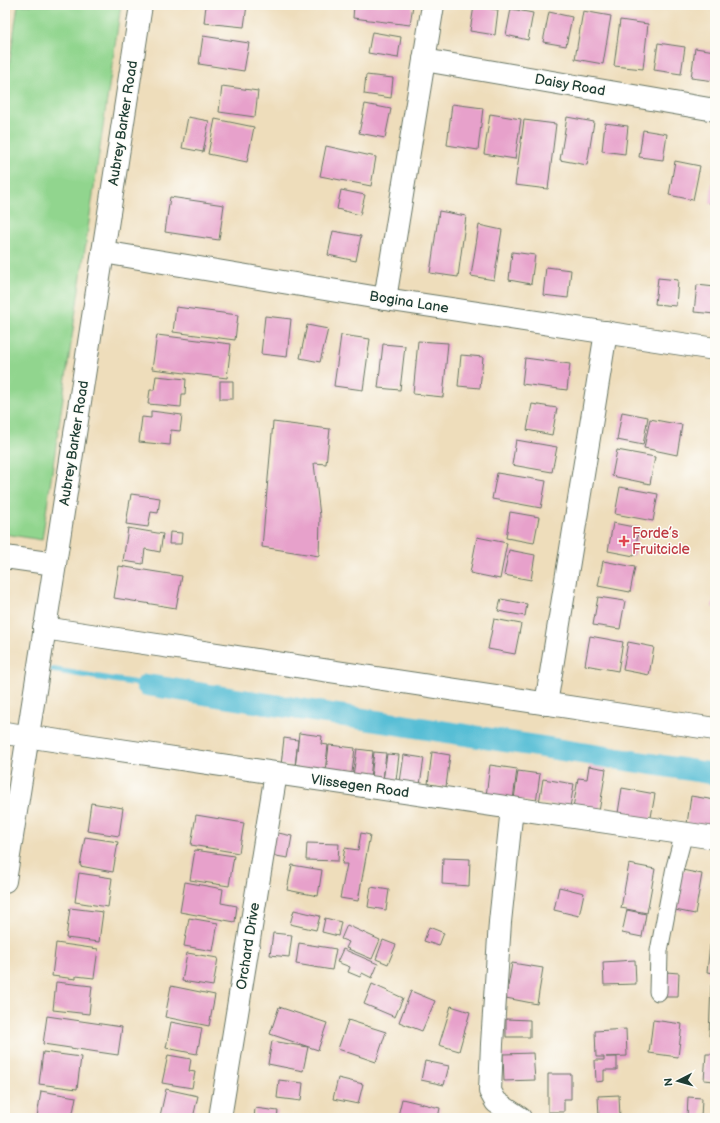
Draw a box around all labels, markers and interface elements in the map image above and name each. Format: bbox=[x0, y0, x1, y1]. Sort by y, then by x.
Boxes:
street label: Aubrey Barker Road bbox=[105, 59, 141, 187]
street label: Daisy Road bbox=[533, 70, 607, 100]
street label: Bogina Lane bbox=[368, 287, 450, 317]
street label: Aubrey Barker Road bbox=[56, 379, 92, 507]
place label: Forde’s Fruitcicle bbox=[632, 525, 690, 558]
marker: Forde’s Fruitcicle bbox=[619, 536, 629, 546]
street label: Vlissegen Road bbox=[310, 771, 410, 801]
street label: Orchard Drive bbox=[233, 901, 263, 991]
north arrow bbox=[658, 1061, 698, 1101]
text: N bbox=[662, 1077, 675, 1087]

